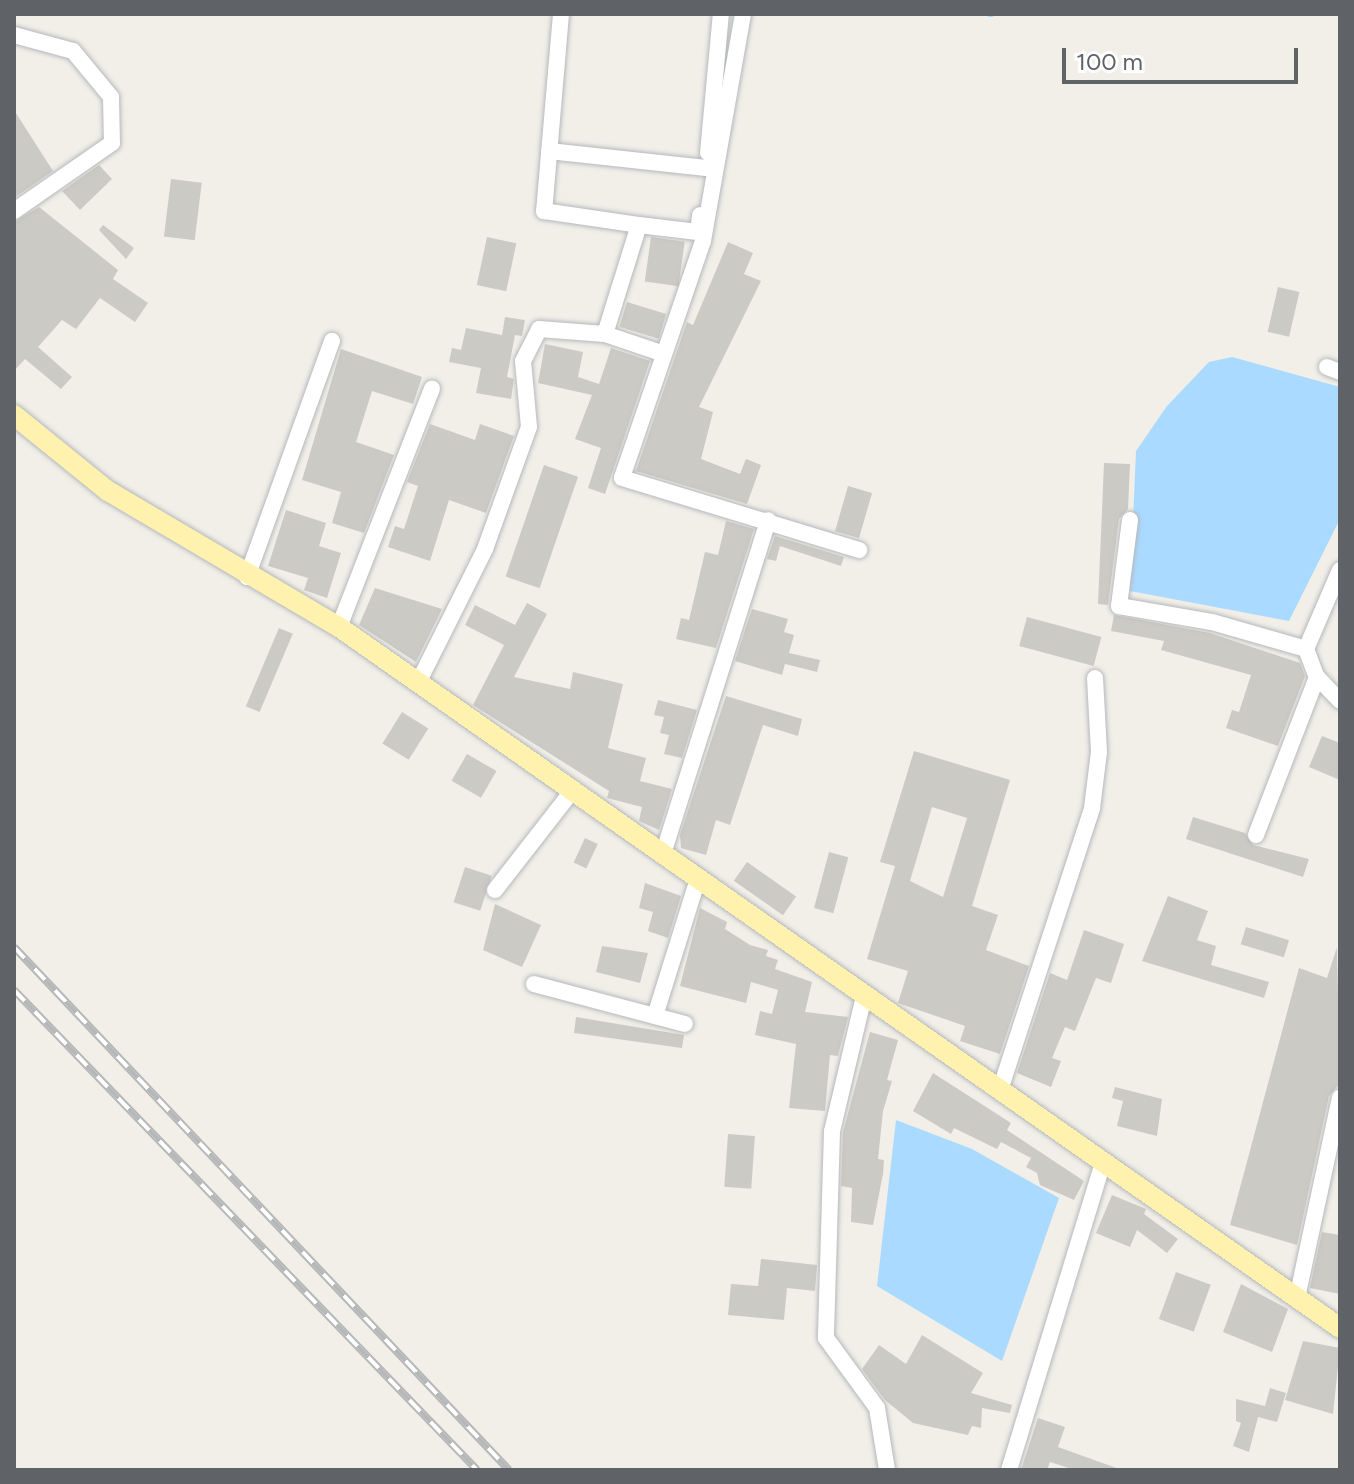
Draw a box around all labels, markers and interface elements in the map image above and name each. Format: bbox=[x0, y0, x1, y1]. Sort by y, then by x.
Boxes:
scale bar bbox=[1066, 32, 1302, 82]
text: 100 m bbox=[1076, 47, 1143, 76]

